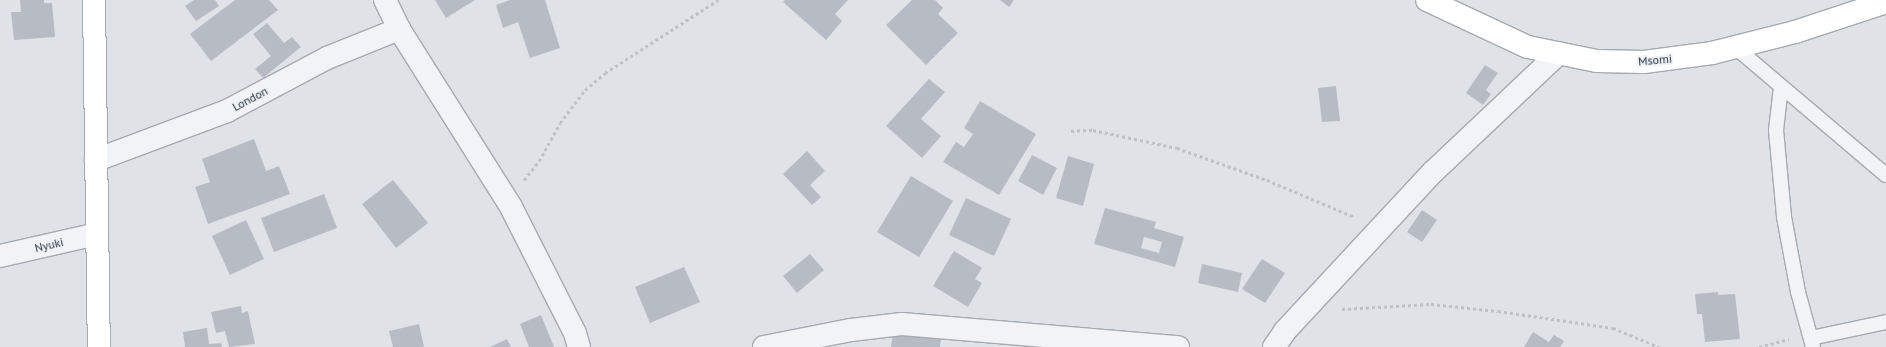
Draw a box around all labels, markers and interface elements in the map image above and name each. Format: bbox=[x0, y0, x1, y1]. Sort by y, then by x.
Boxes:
street label: Msomi bbox=[1637, 51, 1673, 69]
street label: London bbox=[230, 84, 270, 114]
street label: Nyuki bbox=[33, 235, 65, 255]

